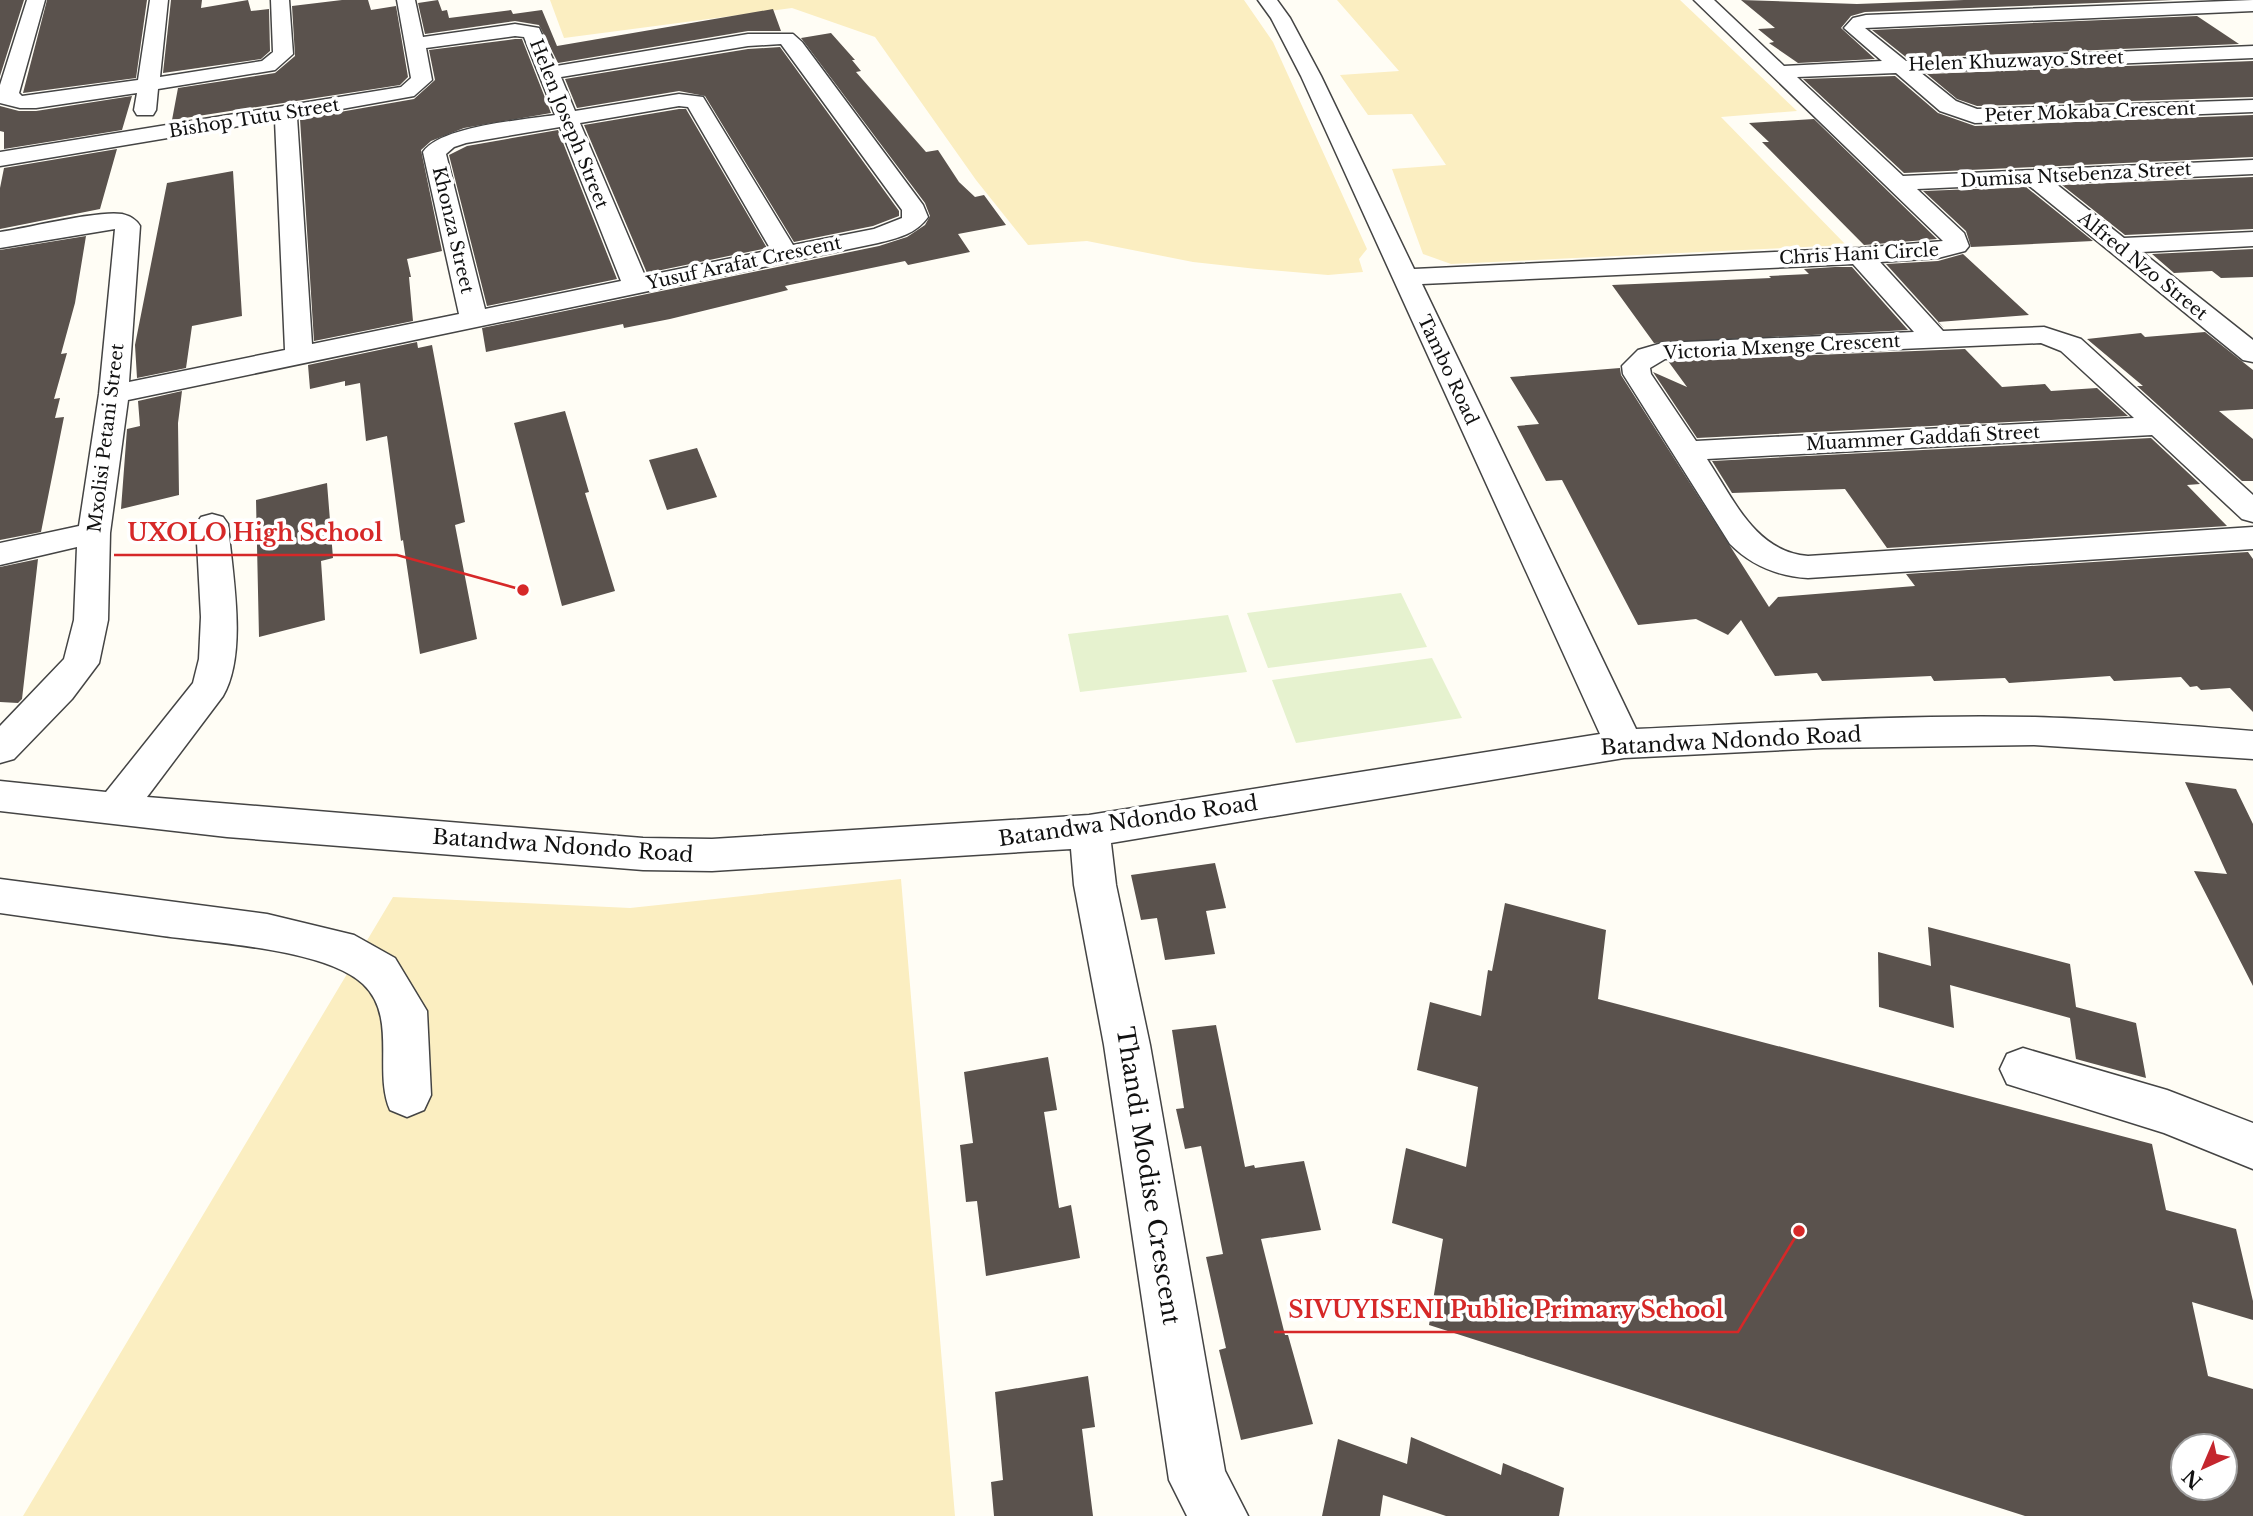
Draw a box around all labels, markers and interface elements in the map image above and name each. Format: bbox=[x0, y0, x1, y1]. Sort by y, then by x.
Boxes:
street label: Helen Joseph Street bbox=[525, 36, 613, 212]
street label: Helen Khuzwayo Street bbox=[1908, 46, 2124, 76]
street label: Bishop Tutu Street bbox=[167, 94, 341, 142]
street label: Peter Mokaba Crescent bbox=[1984, 97, 2196, 127]
street label: Dumisa Ntsebenza Street bbox=[1960, 158, 2192, 192]
street label: Khonza Street bbox=[428, 164, 478, 296]
street label: Alfred Nzo Street bbox=[2073, 207, 2212, 325]
street label: Yusuf Arafat Crescent bbox=[644, 232, 844, 295]
street label: Chris Hani Circle bbox=[1779, 239, 1939, 269]
street label: Tambo Road bbox=[1413, 312, 1483, 428]
street label: Victoria Mxenge Crescent bbox=[1662, 330, 1901, 364]
street label: Mxolisi Petani Street bbox=[83, 342, 129, 534]
street label: Muammer Gaddafi Street bbox=[1805, 421, 2041, 455]
callout: UXOLO High School bbox=[114, 511, 397, 555]
text: UXOLO High School bbox=[127, 519, 383, 547]
street label: Batandwa Ndondo Road bbox=[1600, 721, 1862, 761]
street label: Batandwa Ndondo Road bbox=[997, 790, 1259, 852]
street label: Batandwa Ndondo Road bbox=[432, 824, 694, 868]
street label: Thandi Modise Crescent bbox=[1111, 1025, 1186, 1327]
callout: SIVUYISENI Public Primary School bbox=[1274, 1288, 1738, 1332]
text: SIVUYISENI Public Primary School bbox=[1288, 1296, 1724, 1324]
north arrow bbox=[2169, 1432, 2239, 1502]
text: N bbox=[2178, 1464, 2207, 1493]

